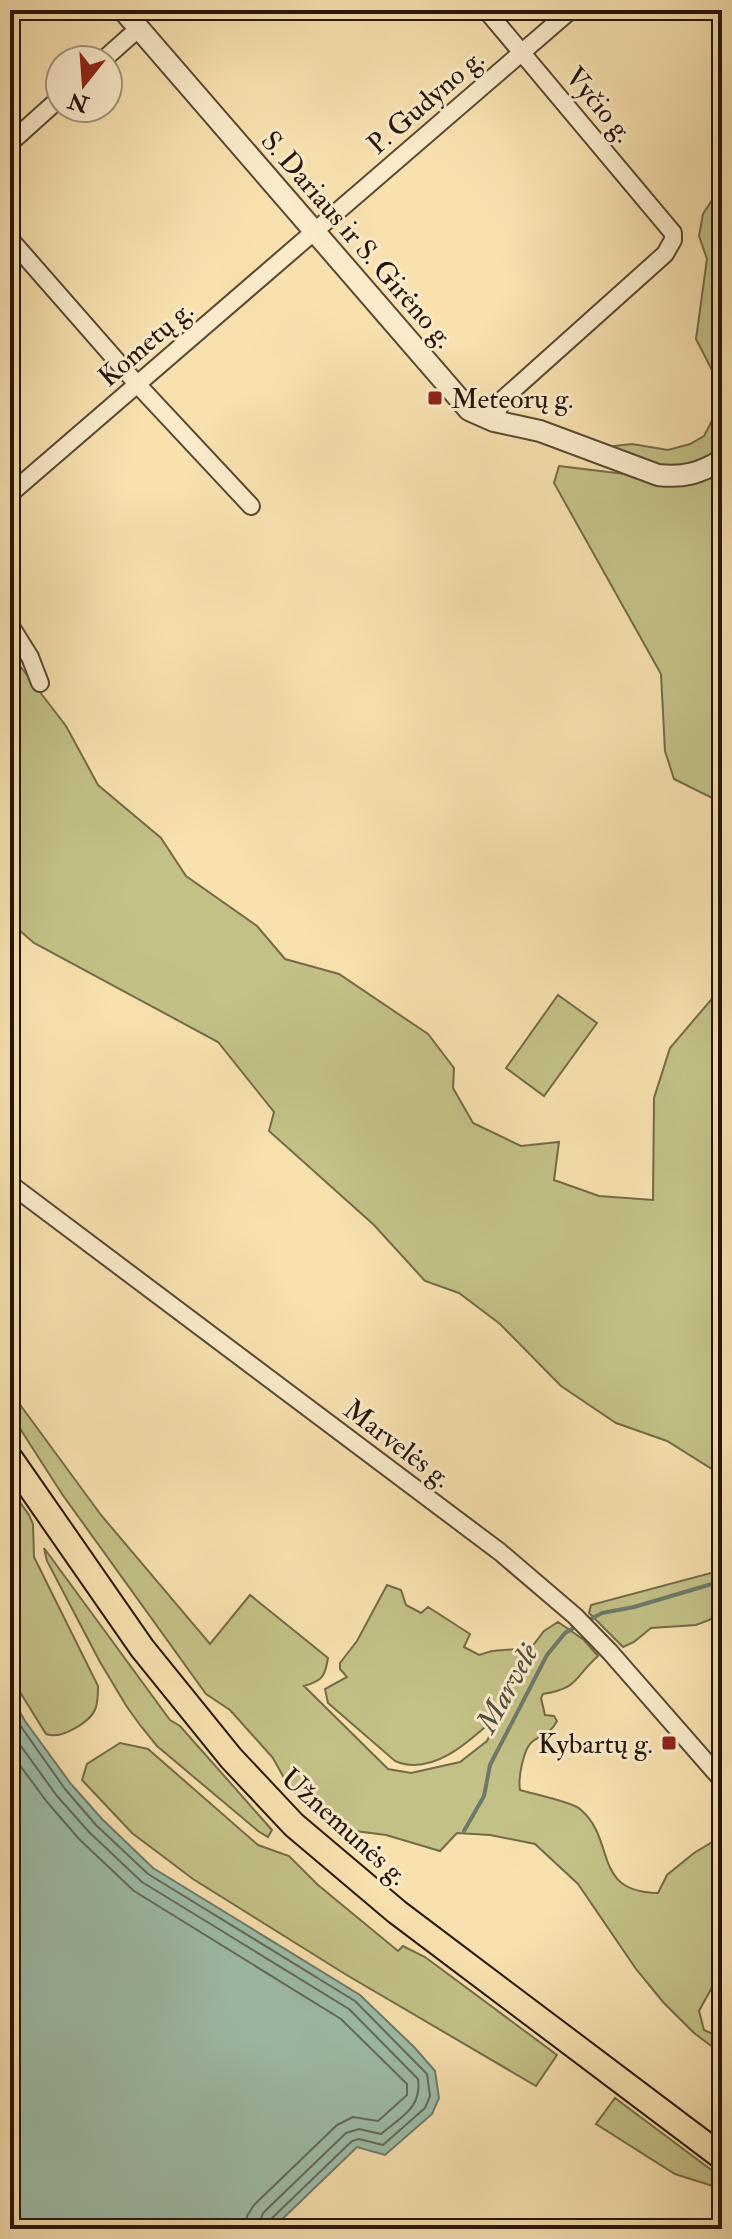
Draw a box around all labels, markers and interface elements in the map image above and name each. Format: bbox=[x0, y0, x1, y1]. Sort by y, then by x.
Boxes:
street label: P. Gudyno g. bbox=[361, 42, 491, 162]
north arrow bbox=[44, 44, 124, 124]
street label: Vyčio g. bbox=[557, 60, 640, 150]
text: N bbox=[65, 86, 93, 119]
street label: S. Dariaus ir S. Girėno g. bbox=[253, 124, 461, 356]
street label: Kometų g. bbox=[91, 293, 201, 395]
place label: Meteorų g. bbox=[451, 382, 573, 417]
marker: Meteorų g. bbox=[426, 389, 444, 407]
street label: Marvelės g. bbox=[336, 1392, 458, 1496]
water label: Marvelė bbox=[467, 1636, 547, 1741]
place label: Kybartų g. bbox=[538, 1727, 653, 1762]
marker: Kybartų g. bbox=[660, 1734, 678, 1752]
street label: Užnemunės g. bbox=[273, 1761, 415, 1893]

